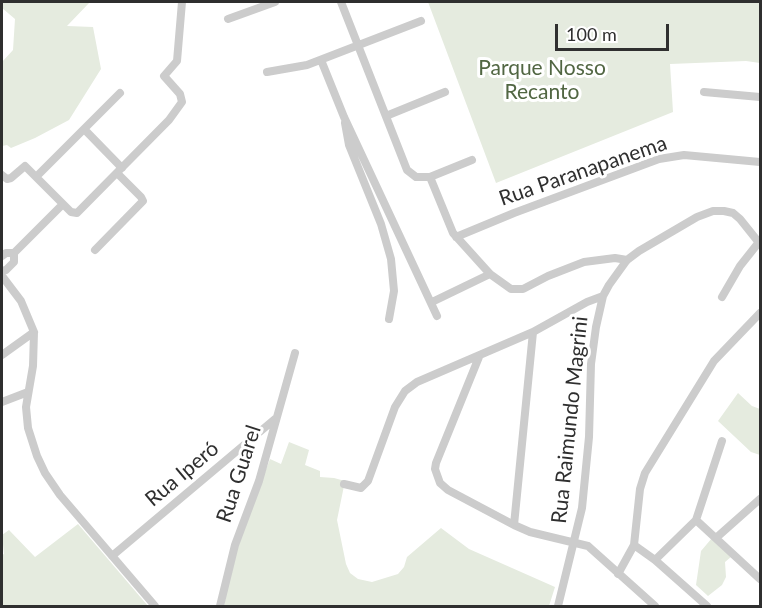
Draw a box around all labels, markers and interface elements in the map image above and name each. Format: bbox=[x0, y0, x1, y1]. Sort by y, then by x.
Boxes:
scale bar bbox=[558, 12, 672, 50]
text: 100 m bbox=[566, 23, 617, 45]
park label: Parque Nosso Recanto bbox=[478, 55, 606, 105]
street label: Rua Paranapanema bbox=[496, 130, 670, 212]
street label: Rua Raimundo Magrini bbox=[547, 315, 593, 525]
street label: Rua Guarel bbox=[211, 422, 267, 526]
street label: Rua Iperó bbox=[140, 436, 224, 512]

